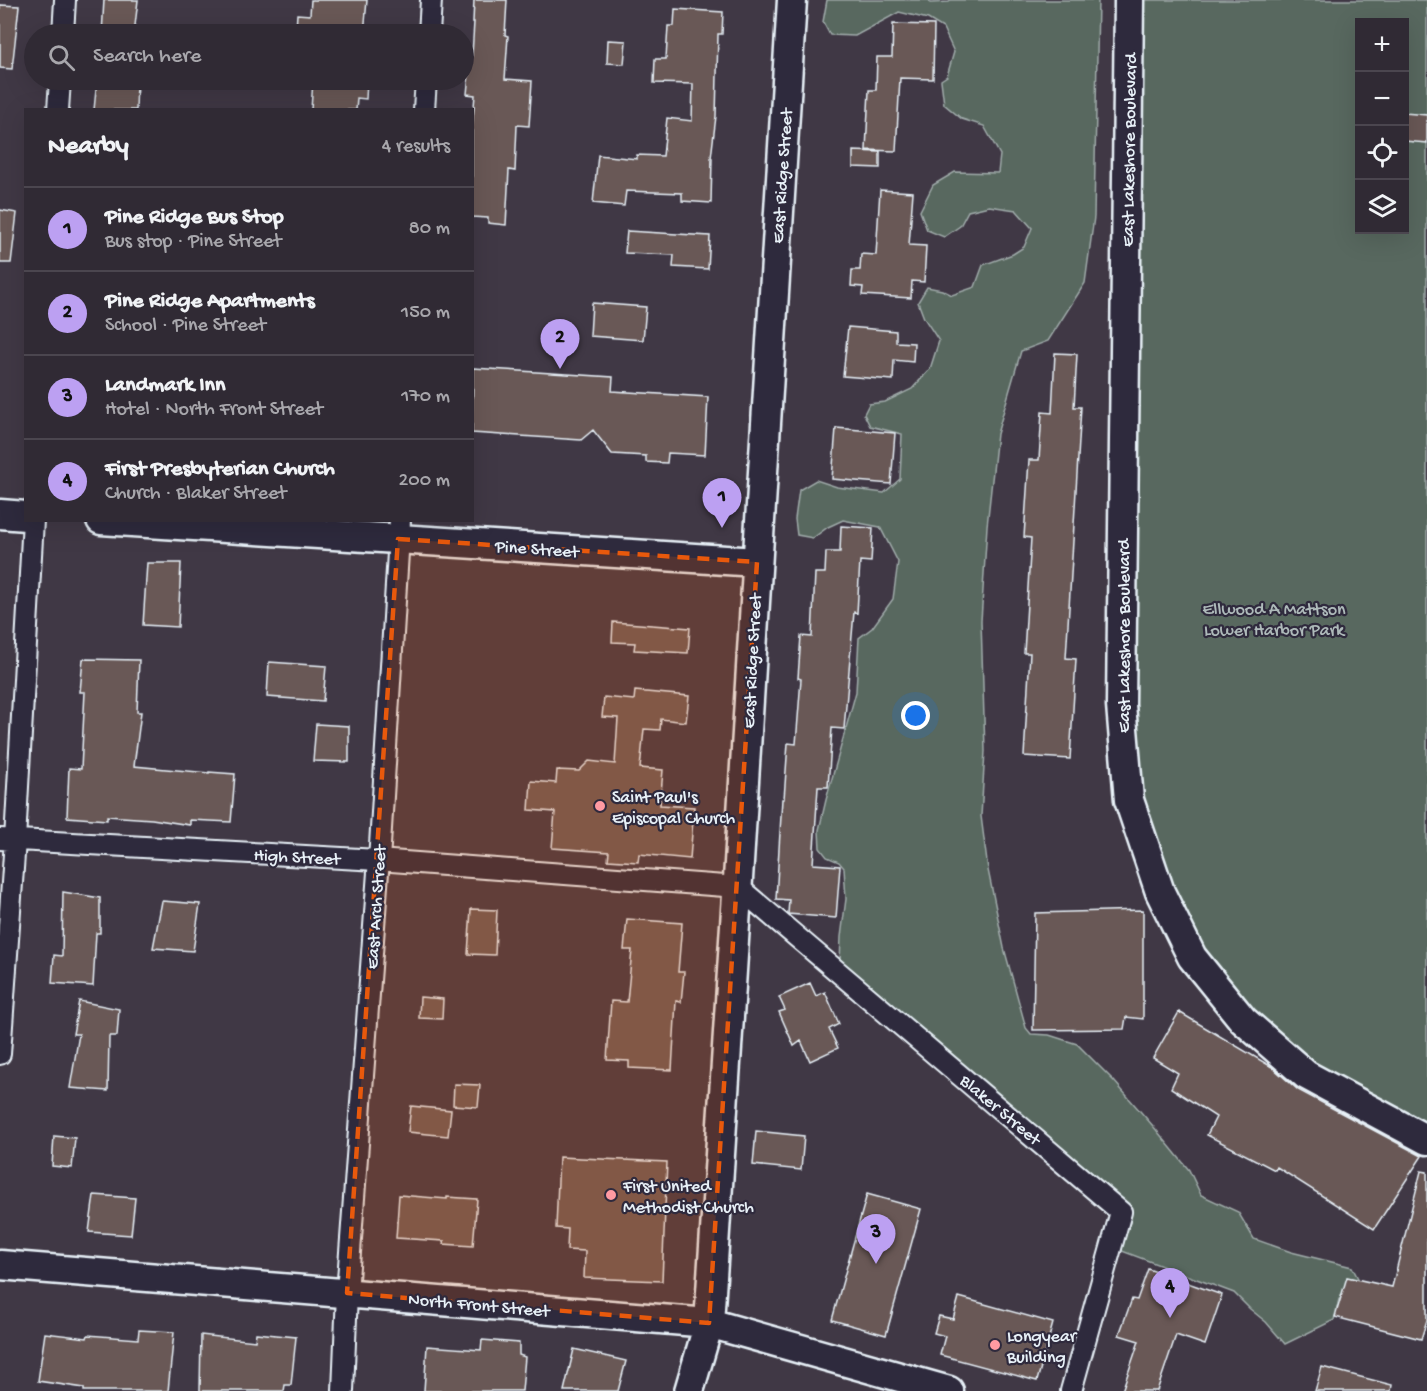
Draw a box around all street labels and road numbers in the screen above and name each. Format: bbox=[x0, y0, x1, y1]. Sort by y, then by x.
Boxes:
street label: East Lakeshore Boulevard bbox=[1118, 51, 1143, 247]
street label: East Ridge Street bbox=[768, 106, 799, 244]
street label: Pine Street bbox=[493, 537, 581, 564]
street label: East Lakeshore Boulevard bbox=[1115, 538, 1136, 733]
street label: East Ridge Street bbox=[739, 591, 768, 729]
street label: East Arch Street bbox=[363, 843, 392, 970]
street label: High Street bbox=[253, 846, 342, 871]
street label: Blaker Street bbox=[954, 1070, 1045, 1152]
street label: North Front Street bbox=[407, 1290, 552, 1323]

